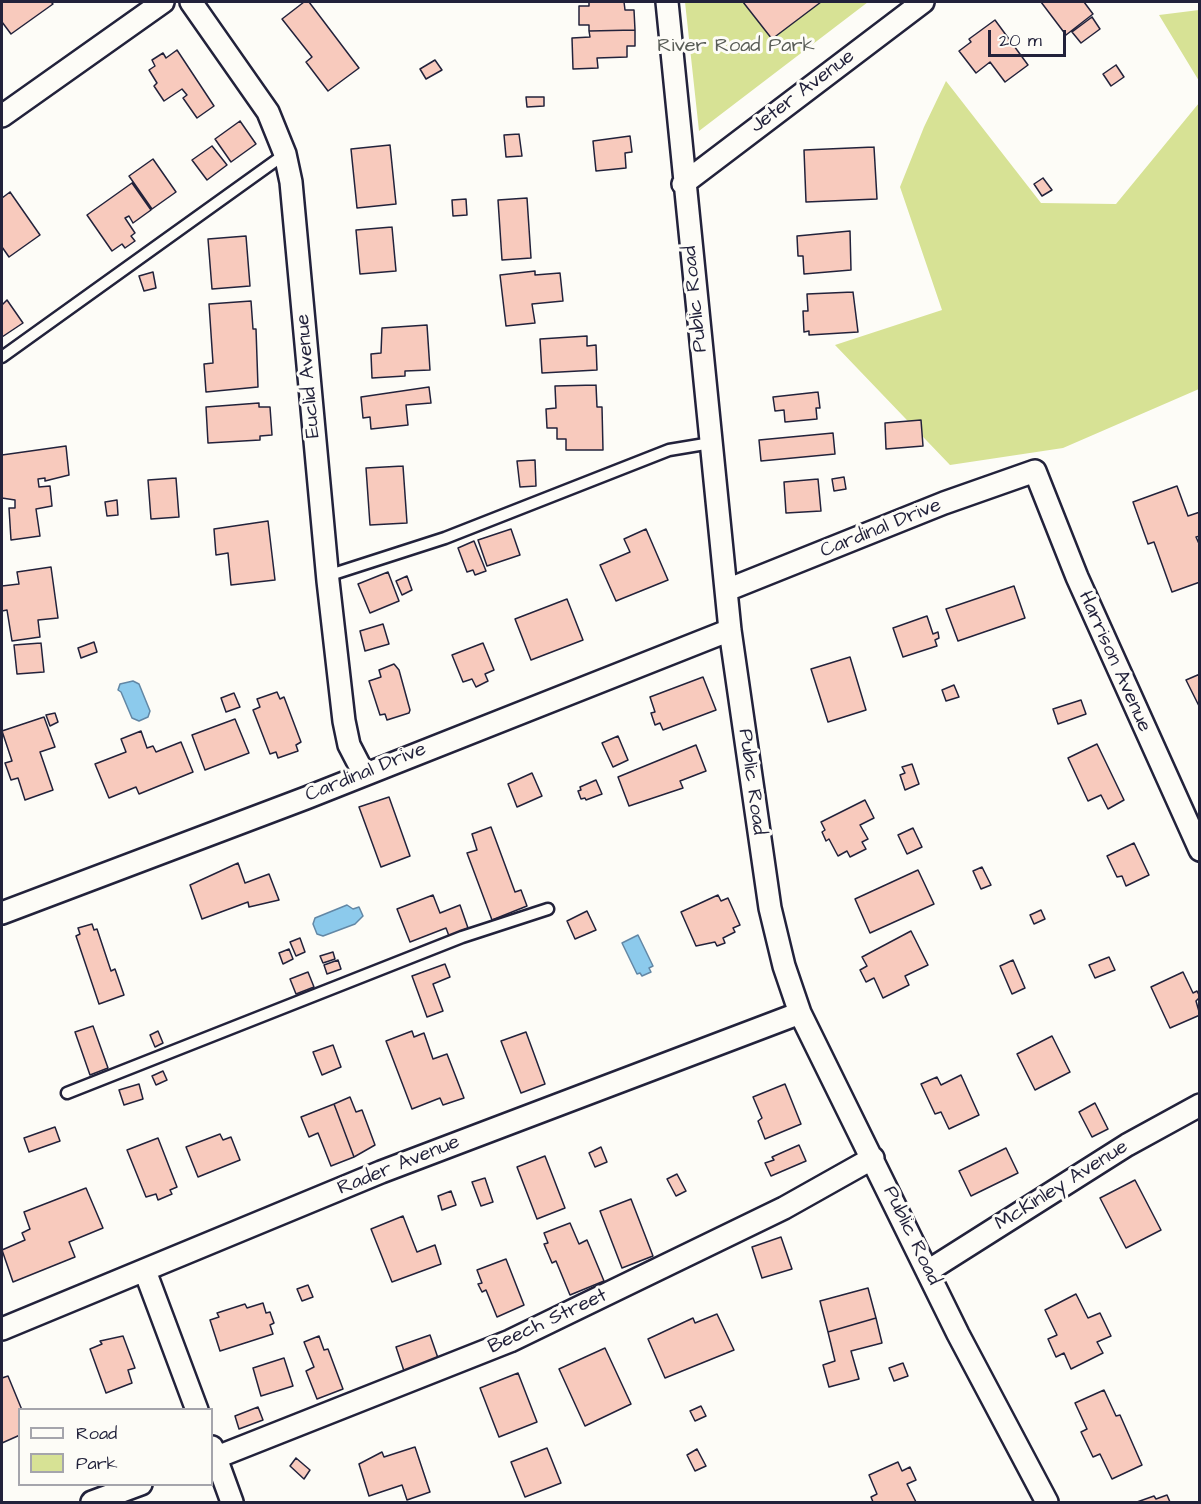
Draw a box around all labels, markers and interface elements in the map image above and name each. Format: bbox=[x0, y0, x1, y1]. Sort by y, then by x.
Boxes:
scale bar bbox=[991, 18, 1069, 56]
text: 20 m bbox=[999, 28, 1042, 53]
park label: River Road Park bbox=[657, 35, 815, 59]
street label: Jeter Avenue bbox=[746, 45, 860, 139]
street label: Public Road bbox=[678, 245, 714, 353]
street label: Euclid Avenue bbox=[292, 313, 326, 439]
street label: Cardinal Drive bbox=[817, 494, 945, 564]
street label: Harrison Avenue bbox=[1072, 588, 1156, 736]
street label: Public Road bbox=[732, 727, 770, 837]
street label: Cardinal Drive bbox=[302, 738, 430, 808]
street label: Rader Avenue bbox=[334, 1131, 464, 1201]
street label: McKinley Avenue bbox=[991, 1135, 1133, 1237]
street label: Public Road bbox=[877, 1183, 945, 1289]
street label: Beech Street bbox=[485, 1284, 611, 1360]
legend bbox=[18, 1408, 213, 1486]
text: Road bbox=[76, 1421, 117, 1446]
text: Park bbox=[76, 1451, 118, 1476]

